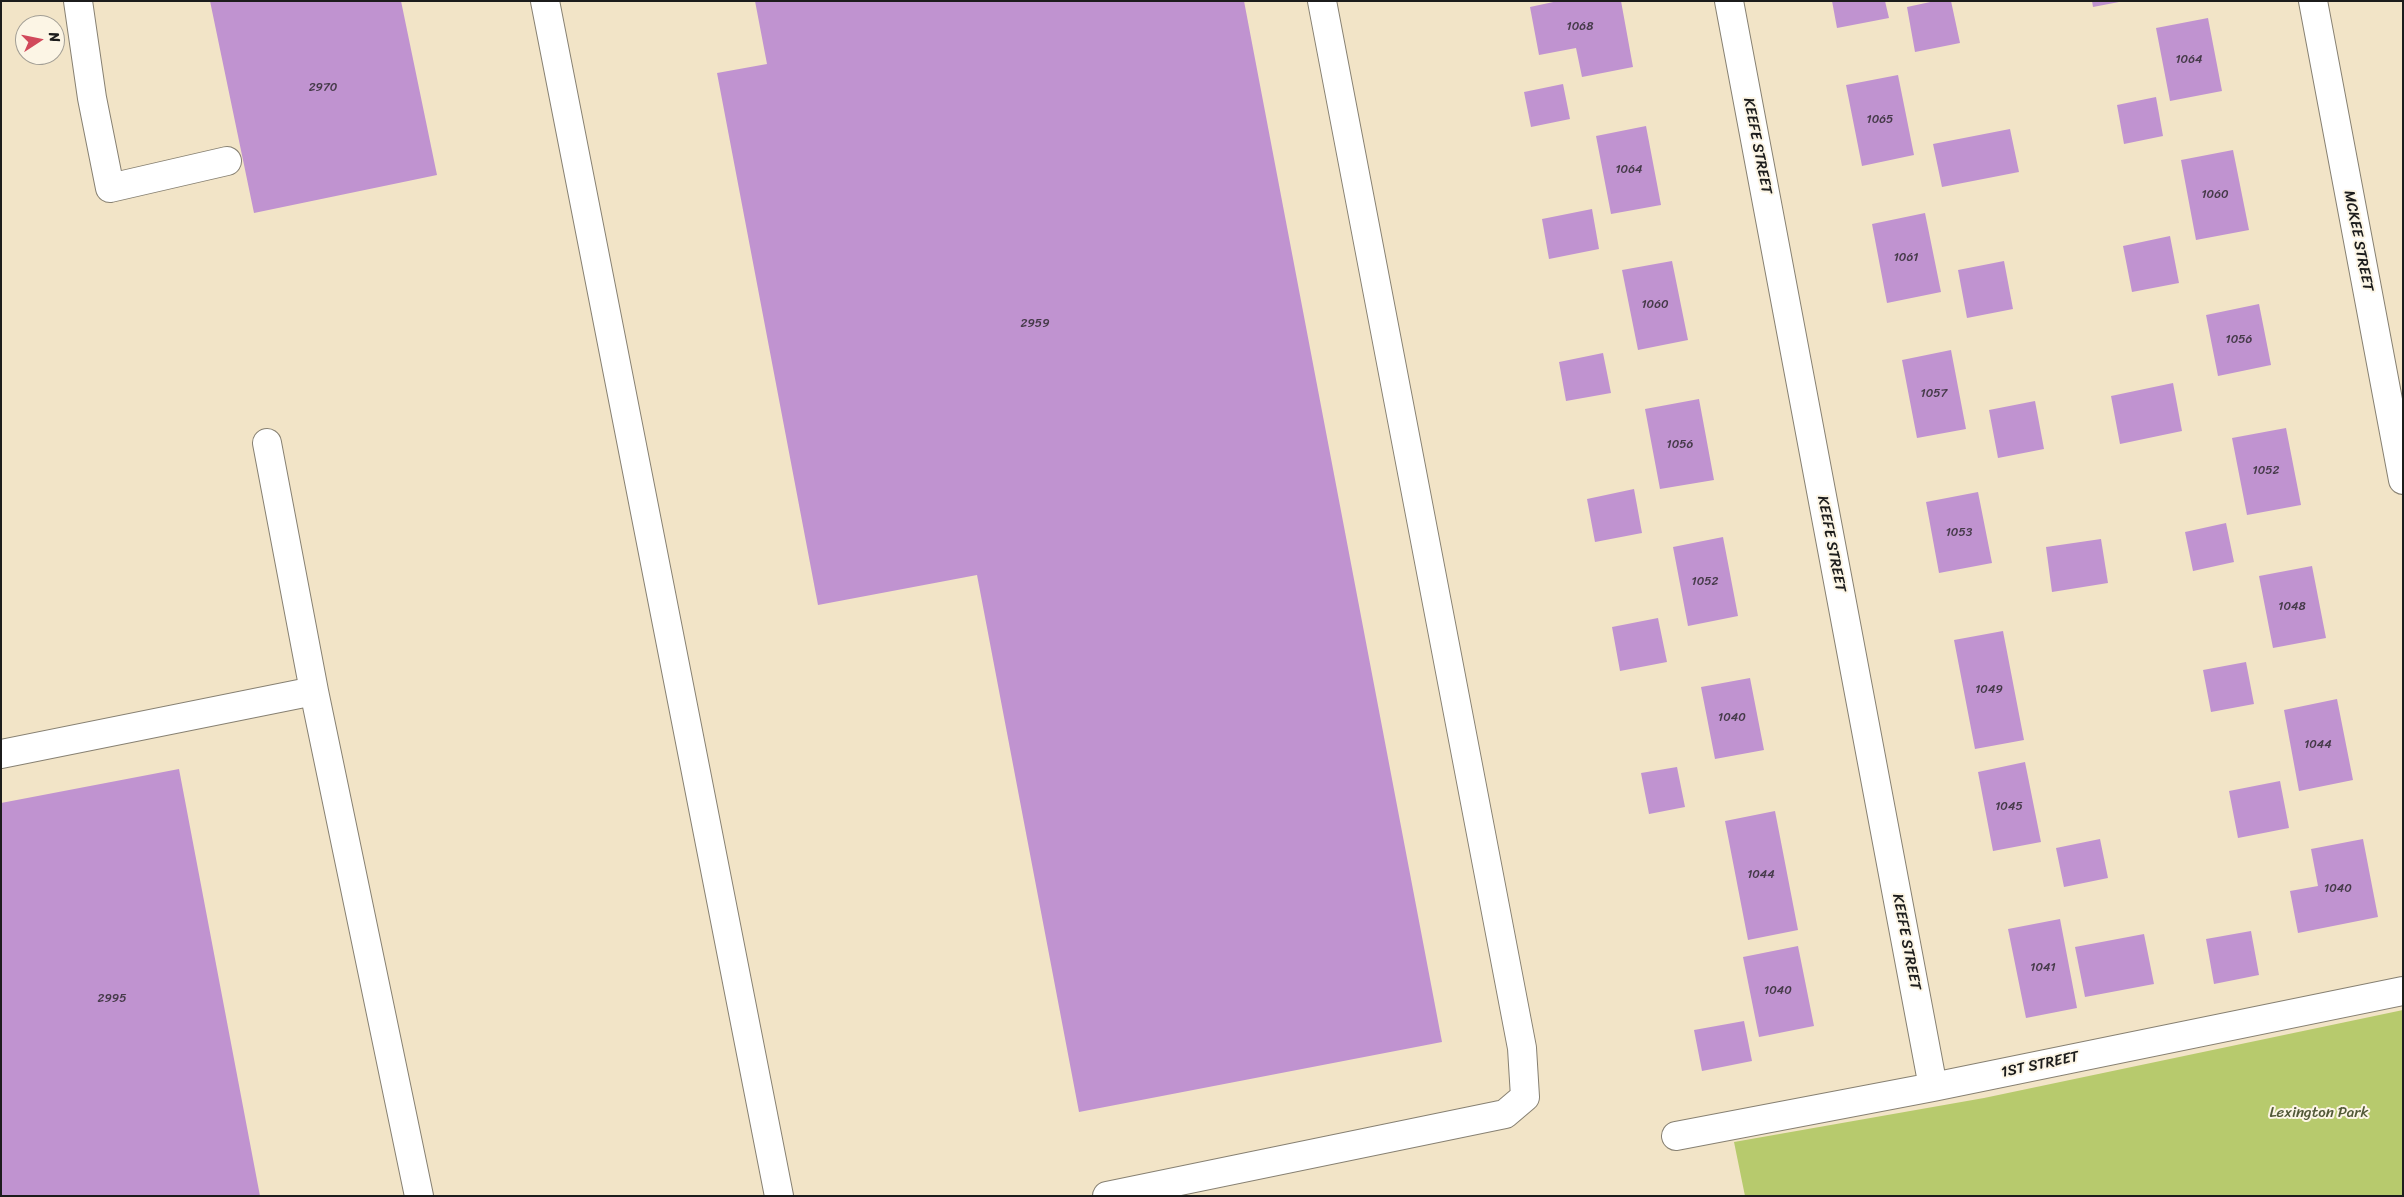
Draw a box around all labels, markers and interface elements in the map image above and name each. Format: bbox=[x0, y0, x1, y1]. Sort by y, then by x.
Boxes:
north arrow bbox=[15, 15, 65, 65]
house number: 1068 bbox=[1567, 20, 1593, 34]
text: N bbox=[41, 30, 67, 44]
house number: 1064 bbox=[2175, 53, 2203, 67]
house number: 2970 bbox=[309, 81, 337, 95]
street label: KEEFE STREET bbox=[1739, 96, 1775, 196]
house number: 1065 bbox=[1867, 113, 1893, 127]
house number: 1064 bbox=[1615, 163, 1643, 177]
house number: 1060 bbox=[2201, 188, 2229, 202]
street label: MCKEE STREET bbox=[2339, 189, 2377, 293]
house number: 1061 bbox=[1894, 251, 1918, 265]
house number: 1060 bbox=[1641, 298, 1669, 312]
house number: 2959 bbox=[1021, 317, 1049, 331]
house number: 1056 bbox=[2226, 333, 2252, 347]
house number: 1057 bbox=[1921, 387, 1947, 401]
house number: 1056 bbox=[1667, 438, 1693, 452]
house number: 1052 bbox=[2253, 464, 2279, 478]
street label: KEEFE STREET bbox=[1813, 494, 1849, 594]
house number: 1053 bbox=[1946, 526, 1972, 540]
house number: 1052 bbox=[1692, 575, 1718, 589]
house number: 1048 bbox=[2278, 600, 2306, 614]
house number: 1049 bbox=[1975, 683, 2003, 697]
house number: 1040 bbox=[1718, 711, 1746, 725]
house number: 1044 bbox=[2304, 738, 2332, 752]
house number: 1045 bbox=[1995, 800, 2023, 814]
house number: 1044 bbox=[1747, 868, 1775, 882]
house number: 1040 bbox=[2324, 882, 2352, 896]
street label: KEEFE STREET bbox=[1888, 892, 1924, 992]
house number: 1041 bbox=[2030, 961, 2056, 975]
house number: 1040 bbox=[1764, 984, 1792, 998]
house number: 2995 bbox=[98, 992, 126, 1006]
street label: 1ST STREET bbox=[1999, 1048, 2081, 1082]
park label: Lexington Park bbox=[2270, 1104, 2368, 1122]

